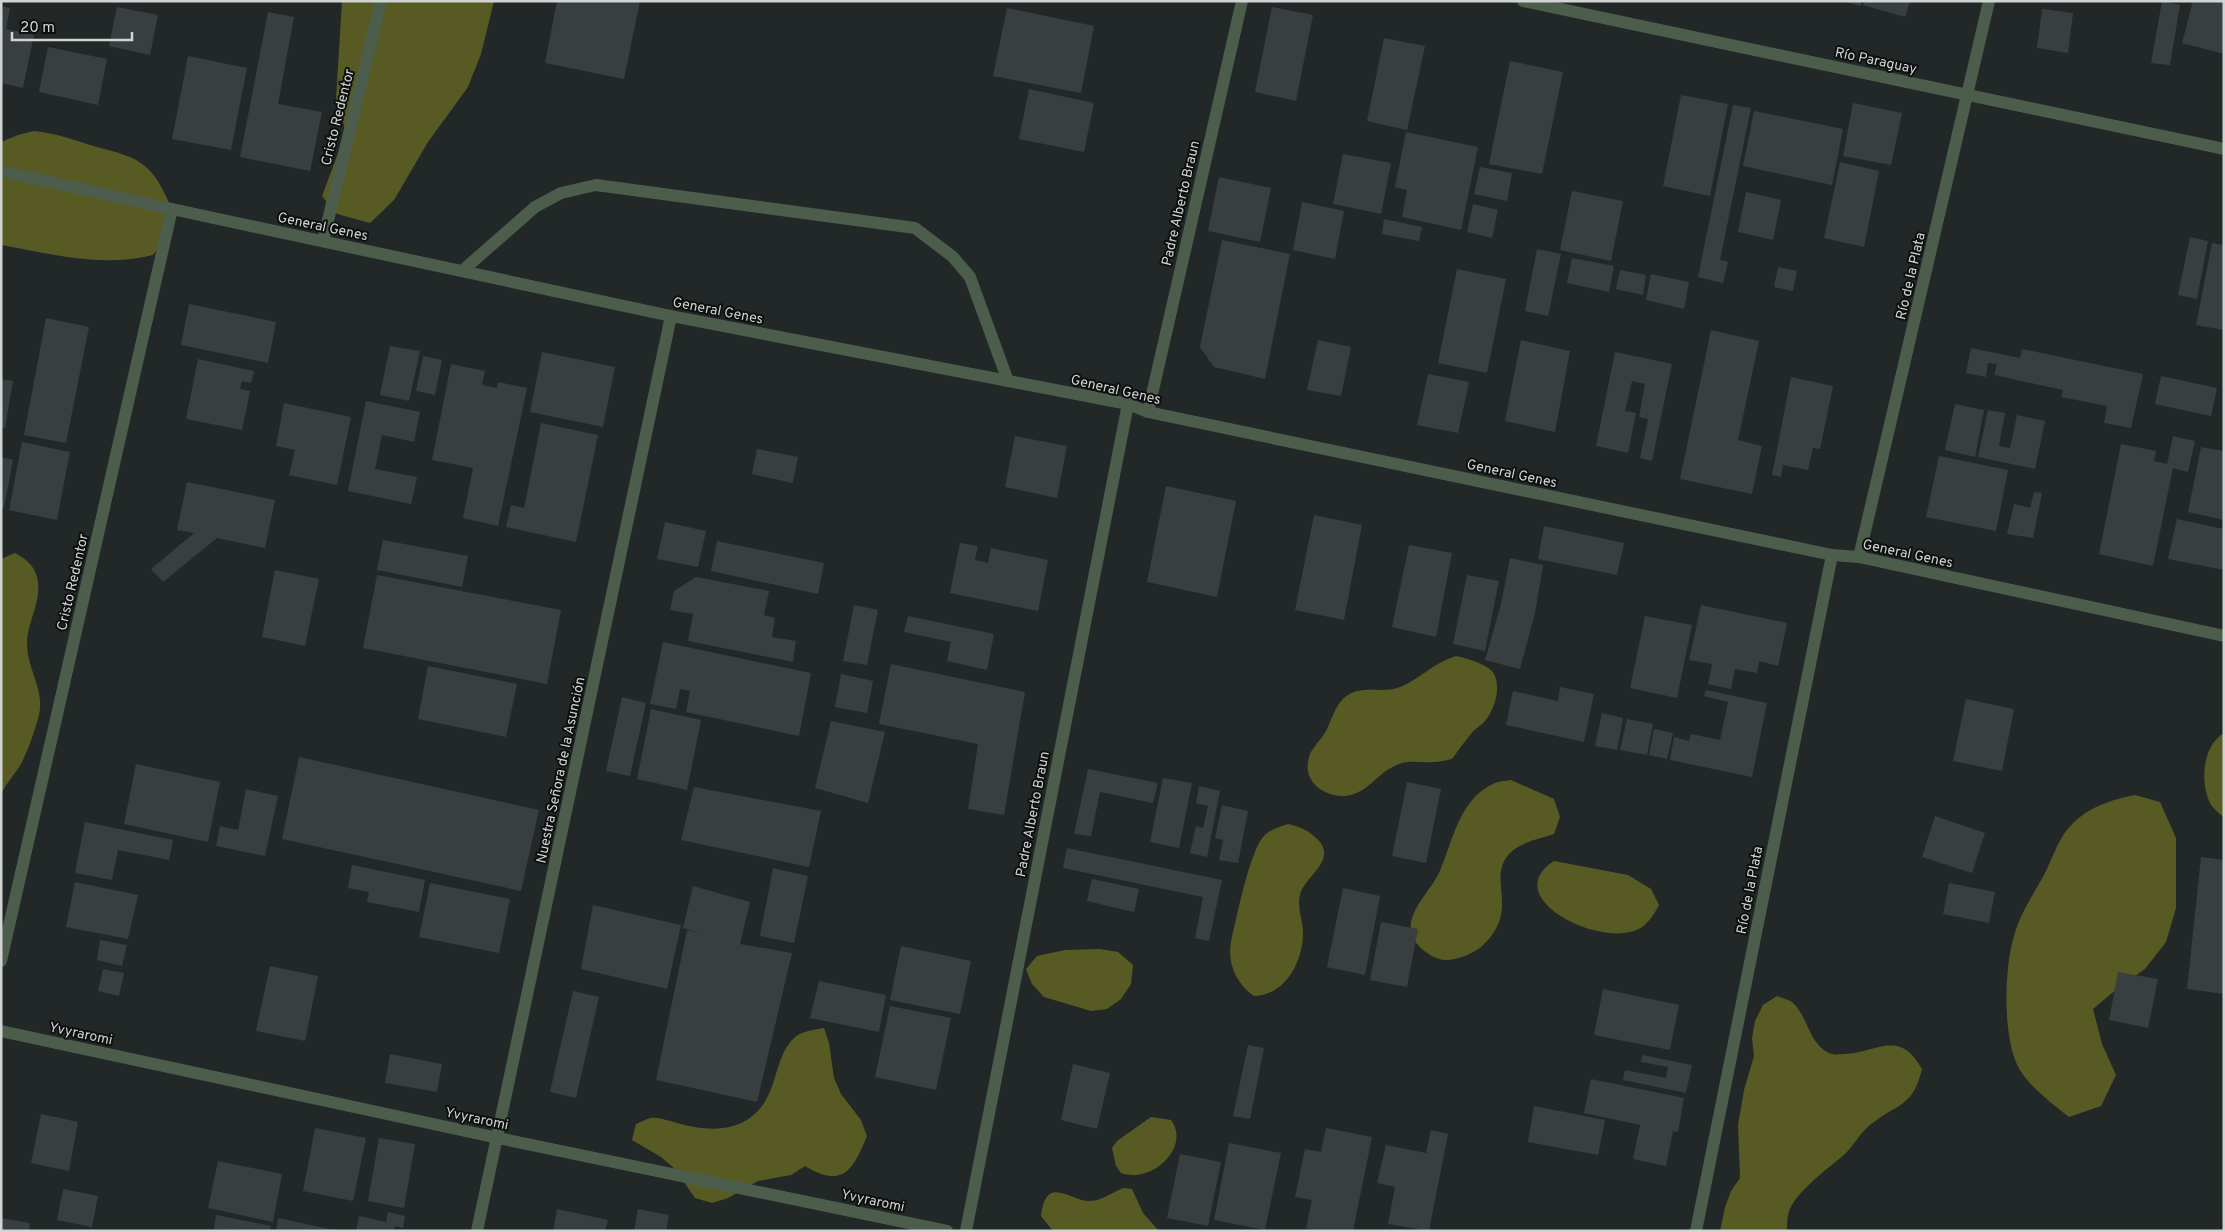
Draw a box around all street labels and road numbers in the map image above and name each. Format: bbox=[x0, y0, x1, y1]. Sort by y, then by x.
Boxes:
street label: Río Paraguay bbox=[1833, 44, 1918, 78]
street label: Cristo Redentor bbox=[318, 67, 359, 167]
street label: Padre Alberto Braun bbox=[1159, 139, 1204, 268]
street label: General Genes bbox=[276, 210, 369, 245]
street label: Río de la Plata bbox=[1893, 231, 1930, 322]
street label: General Genes bbox=[671, 294, 764, 329]
street label: General Genes bbox=[1069, 372, 1162, 409]
street label: General Genes bbox=[1465, 457, 1558, 492]
street label: Cristo Redentor bbox=[54, 532, 93, 632]
street label: General Genes bbox=[1861, 537, 1954, 572]
street label: Nuestra Señora de la Asunción bbox=[533, 676, 590, 865]
street label: Padre Alberto Braun bbox=[1013, 750, 1054, 879]
street label: Río de la Plata bbox=[1734, 845, 1767, 936]
street label: Yvyraromi bbox=[47, 1019, 114, 1049]
street label: Yvyraromi bbox=[443, 1104, 510, 1134]
street label: Yvyraromi bbox=[839, 1186, 906, 1216]

